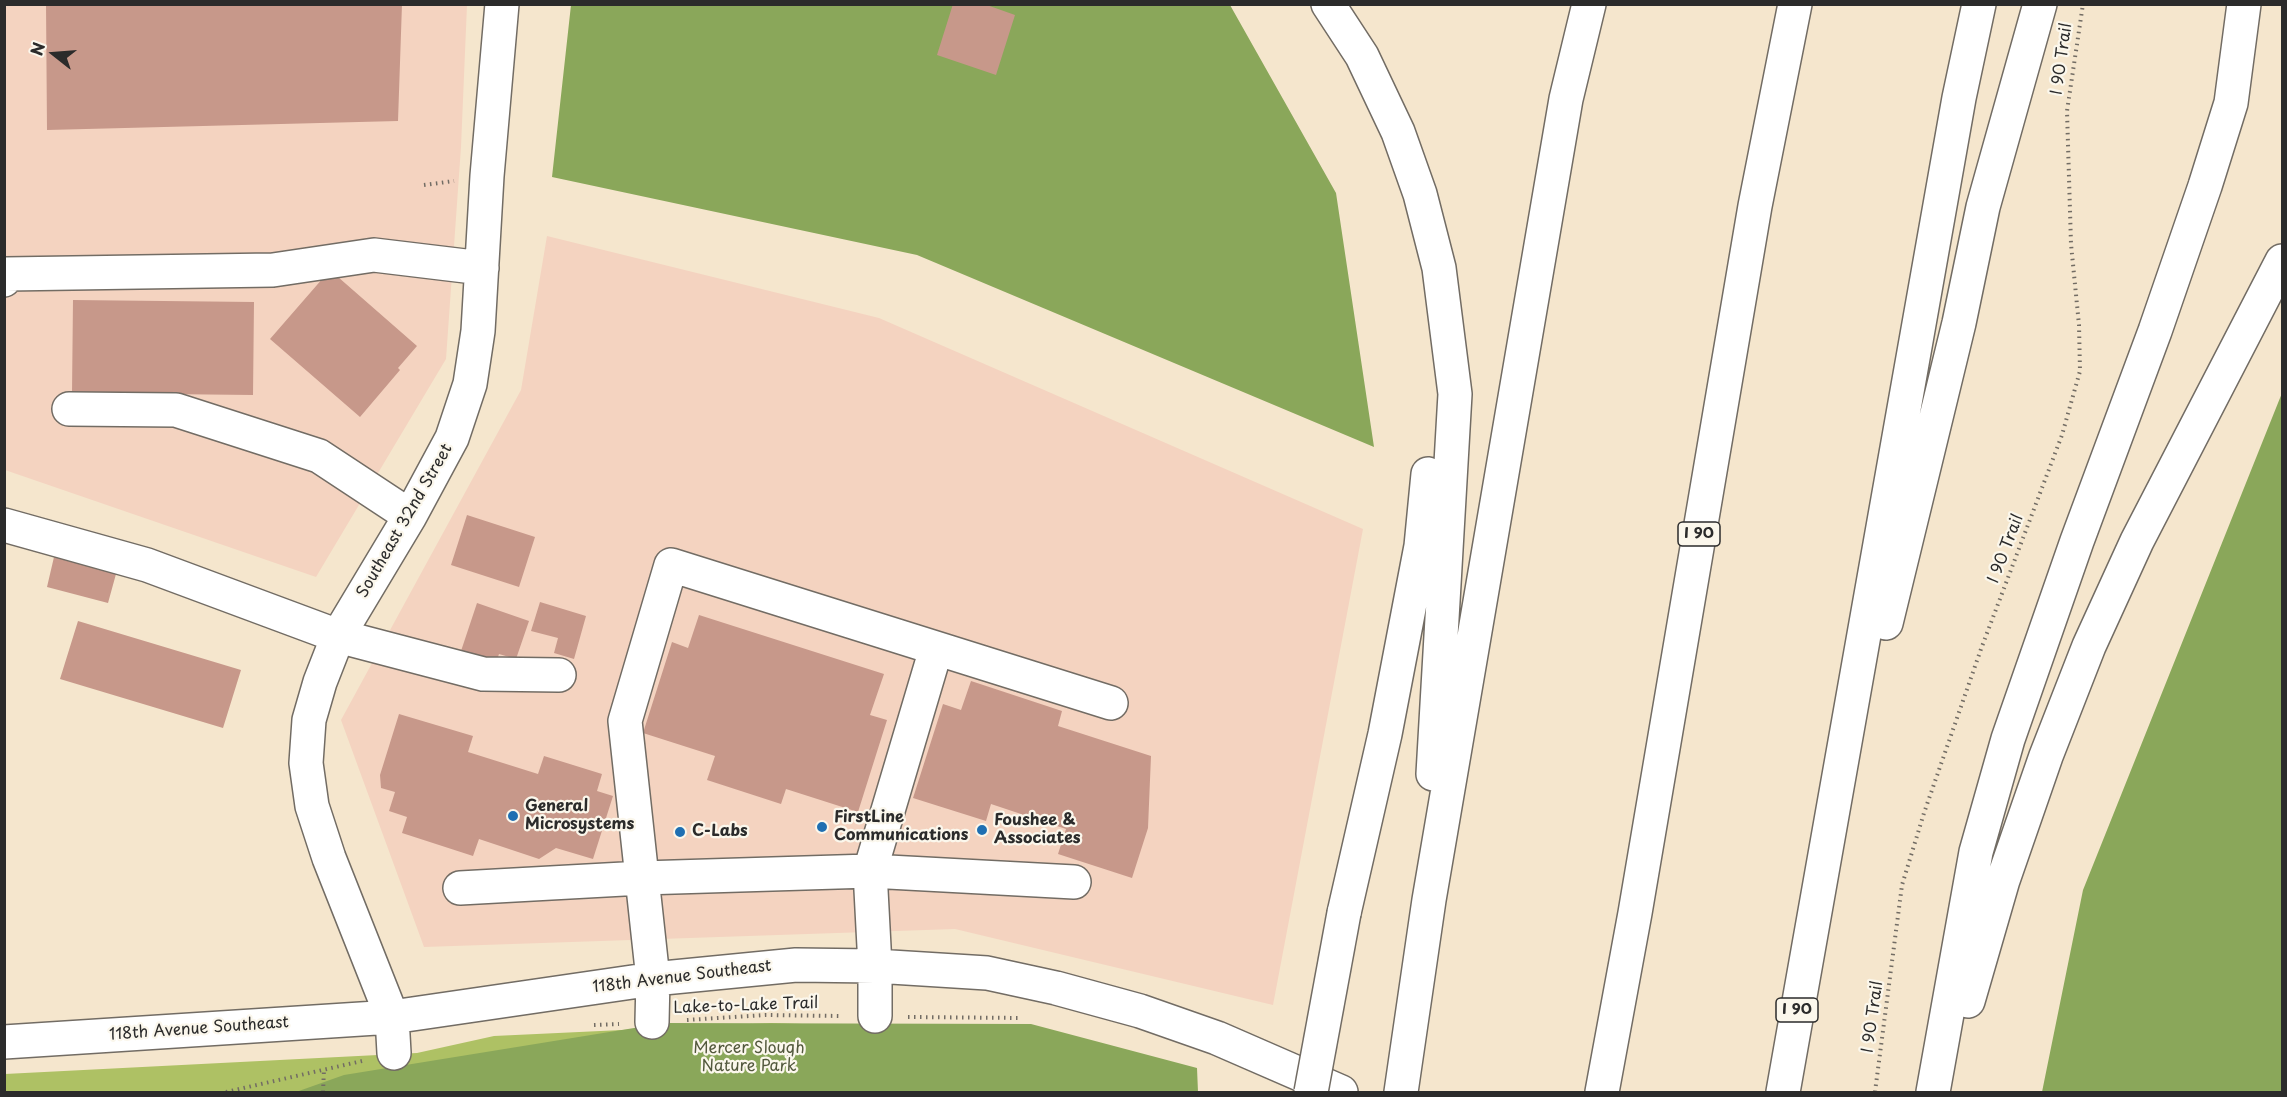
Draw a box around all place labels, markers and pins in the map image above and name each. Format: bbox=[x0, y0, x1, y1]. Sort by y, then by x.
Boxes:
place label: General Microsystems bbox=[525, 797, 634, 835]
place label: FirstLine Communications bbox=[834, 808, 968, 846]
marker: General Microsystems bbox=[506, 809, 520, 823]
place label: Foushee & Associates bbox=[994, 811, 1081, 849]
marker: FirstLine Communications bbox=[815, 820, 829, 834]
place label: C-Labs bbox=[692, 822, 748, 842]
marker: Foushee & Associates bbox=[975, 823, 989, 837]
marker: C-Labs bbox=[673, 825, 687, 839]

